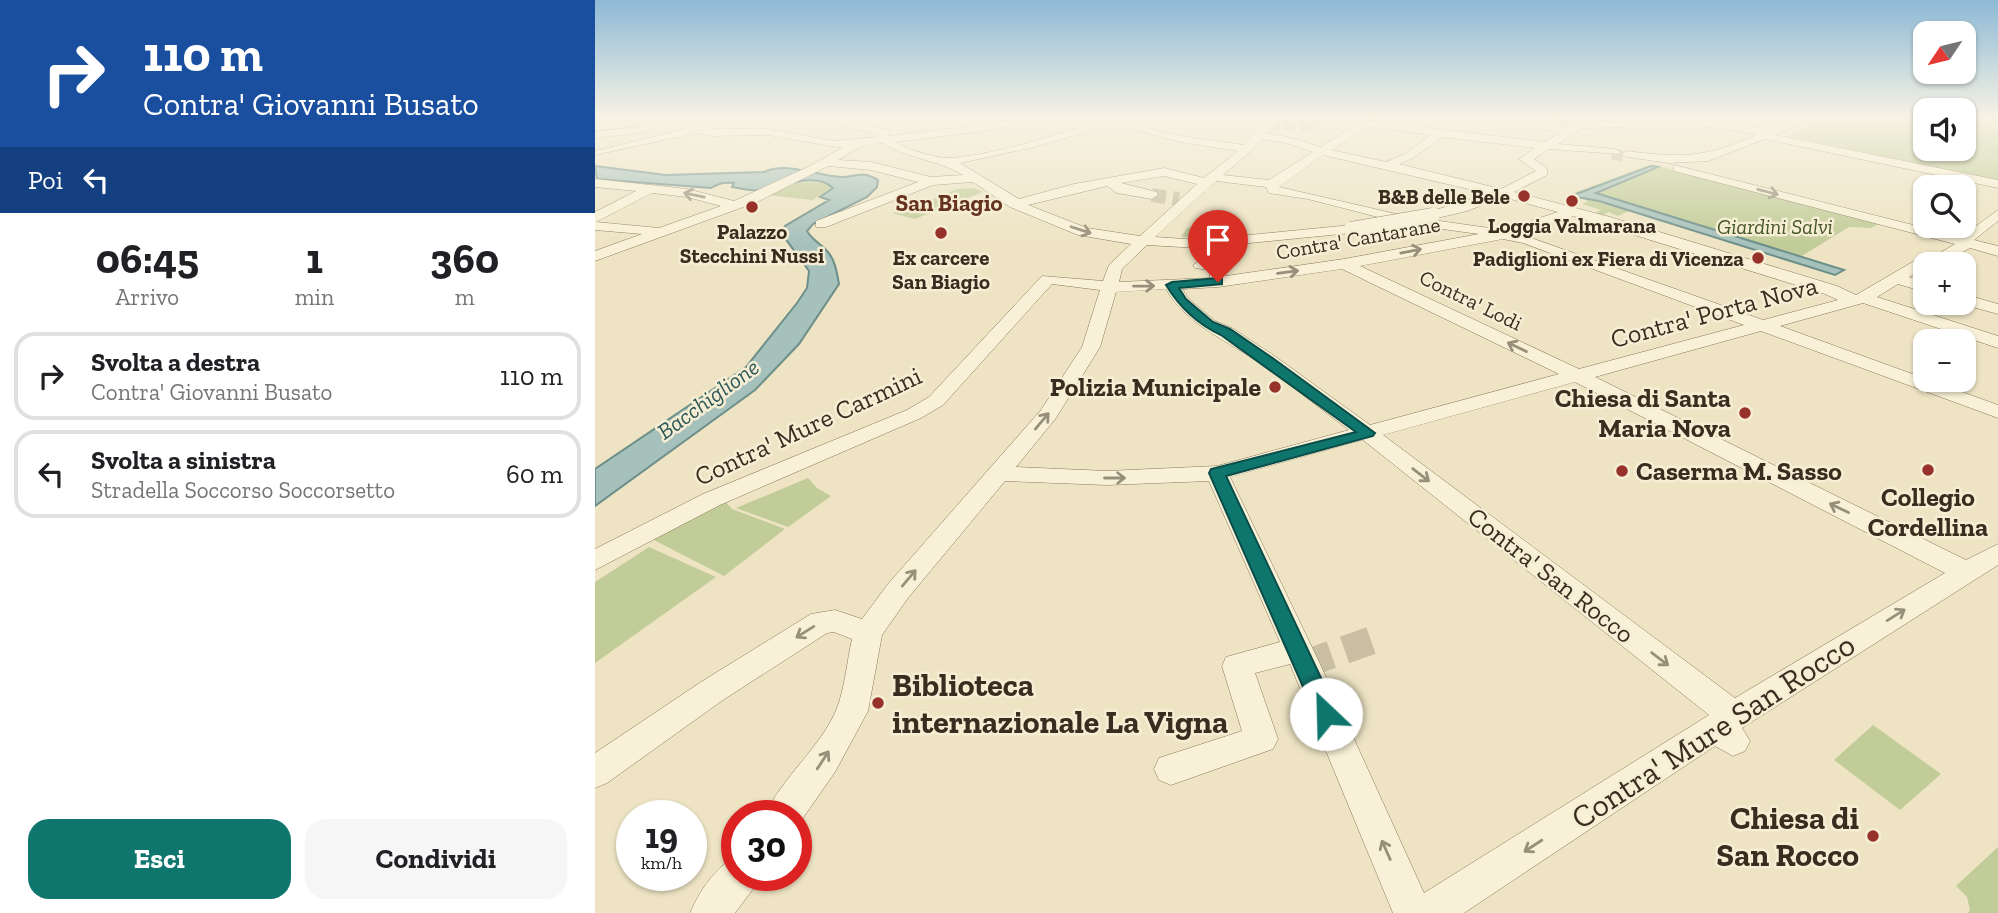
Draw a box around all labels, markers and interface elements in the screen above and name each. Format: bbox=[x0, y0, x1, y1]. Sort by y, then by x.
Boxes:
north arrow bbox=[1913, 21, 1976, 84]
map controls bbox=[1913, 21, 1976, 392]
text: 110 m bbox=[143, 25, 263, 84]
icon: right bbox=[28, 28, 119, 119]
text: Contra' Giovanni Busato bbox=[143, 85, 479, 123]
button: sound bbox=[1913, 98, 1976, 161]
icon: left bbox=[77, 161, 115, 199]
text: Poi bbox=[28, 164, 63, 196]
button: search bbox=[1913, 175, 1976, 238]
place label: B&B delle Bele bbox=[1378, 184, 1510, 209]
one-way arrow bbox=[1756, 186, 1779, 199]
one-way arrow bbox=[683, 187, 706, 201]
marker: B&B delle Bele bbox=[1516, 188, 1532, 204]
district label: San Biagio bbox=[895, 189, 1003, 217]
marker: Loggia Valmarana bbox=[1564, 193, 1580, 209]
marker: Palazzo Stecchini Nussi bbox=[744, 199, 760, 215]
pin bbox=[1188, 210, 1248, 282]
street label: Contra' Cantarane bbox=[1274, 211, 1442, 265]
place label: Loggia Valmarana bbox=[1488, 213, 1656, 238]
park label: Giardini Salvi bbox=[1717, 214, 1833, 239]
place label: Palazzo Stecchini Nussi bbox=[680, 219, 824, 268]
icon: arrive bbox=[1199, 221, 1237, 259]
marker: Ex carcere San Biagio bbox=[933, 225, 949, 241]
one-way arrow bbox=[1069, 225, 1091, 237]
text: 06:45 bbox=[96, 233, 199, 284]
text: 1 bbox=[306, 233, 323, 284]
text: 360 bbox=[430, 233, 499, 284]
one-way arrow bbox=[1399, 244, 1422, 258]
place label: Ex carcere San Biagio bbox=[892, 245, 990, 294]
place label: Padiglioni ex Fiera di Vicenza bbox=[1473, 246, 1744, 271]
marker: Padiglioni ex Fiera di Vicenza bbox=[1750, 250, 1766, 266]
button: + bbox=[1913, 252, 1976, 315]
street label: Contra' Lodi bbox=[1416, 264, 1527, 336]
one-way arrow bbox=[1276, 265, 1299, 278]
street label: Contra' Porta Nova bbox=[1607, 269, 1821, 355]
one-way arrow bbox=[1132, 279, 1155, 293]
text: Arrivo bbox=[116, 283, 179, 311]
text: min bbox=[295, 283, 334, 311]
text: m bbox=[455, 283, 475, 311]
button: − bbox=[1913, 329, 1976, 392]
one-way arrow bbox=[1507, 340, 1528, 353]
text: Svolta a destra bbox=[91, 346, 260, 378]
water label: Bacchiglione bbox=[652, 353, 764, 445]
icon: right bbox=[32, 357, 70, 395]
street label: Contra' Mure Carmini bbox=[689, 359, 927, 493]
text: 110 m bbox=[500, 360, 563, 392]
place label: Polizia Municipale bbox=[1050, 371, 1261, 403]
text: Contra' Giovanni Busato bbox=[91, 378, 332, 406]
marker: Polizia Municipale bbox=[1267, 379, 1283, 395]
place label: Chiesa di Santa Maria Nova bbox=[1555, 382, 1731, 444]
marker: Chiesa di Santa Maria Nova bbox=[1737, 405, 1753, 421]
one-way arrow bbox=[1034, 412, 1050, 430]
text: Svolta a sinistra bbox=[91, 444, 276, 476]
icon: left bbox=[32, 455, 70, 493]
place label: Caserma M. Sasso bbox=[1636, 455, 1842, 487]
text: 60 m bbox=[506, 458, 563, 490]
marker: Collegio Cordellina bbox=[1920, 462, 1936, 478]
marker: Caserma M. Sasso bbox=[1614, 463, 1630, 479]
one-way arrow bbox=[1412, 468, 1430, 483]
one-way arrow bbox=[1103, 471, 1126, 485]
text: Stradella Soccorso Soccorsetto bbox=[91, 476, 395, 504]
place label: Collegio Cordellina bbox=[1868, 481, 1988, 543]
street label: Contra' San Rocco bbox=[1461, 500, 1641, 650]
one-way arrow bbox=[1829, 500, 1850, 514]
one-way arrow bbox=[901, 570, 917, 588]
one-way arrow bbox=[1885, 607, 1905, 621]
one-way arrow bbox=[796, 624, 815, 639]
street label: Contra' Mure San Rocco bbox=[1564, 625, 1862, 837]
one-way arrow bbox=[1650, 651, 1669, 666]
place label: Biblioteca internazionale La Vigna bbox=[892, 666, 1228, 741]
position arrow bbox=[1289, 677, 1363, 751]
marker: Biblioteca internazionale La Vigna bbox=[870, 695, 886, 711]
one-way arrow bbox=[816, 751, 830, 771]
place label: Chiesa di San Rocco bbox=[1716, 799, 1859, 874]
speed limit sign: 30 bbox=[721, 800, 812, 891]
text: 19 bbox=[645, 815, 678, 857]
button: Esci bbox=[28, 819, 291, 899]
button: Condividi bbox=[305, 819, 567, 899]
marker: Chiesa di San Rocco bbox=[1865, 828, 1881, 844]
one-way arrow bbox=[1379, 840, 1392, 862]
one-way arrow bbox=[1523, 840, 1543, 854]
text: km/h bbox=[641, 852, 682, 874]

